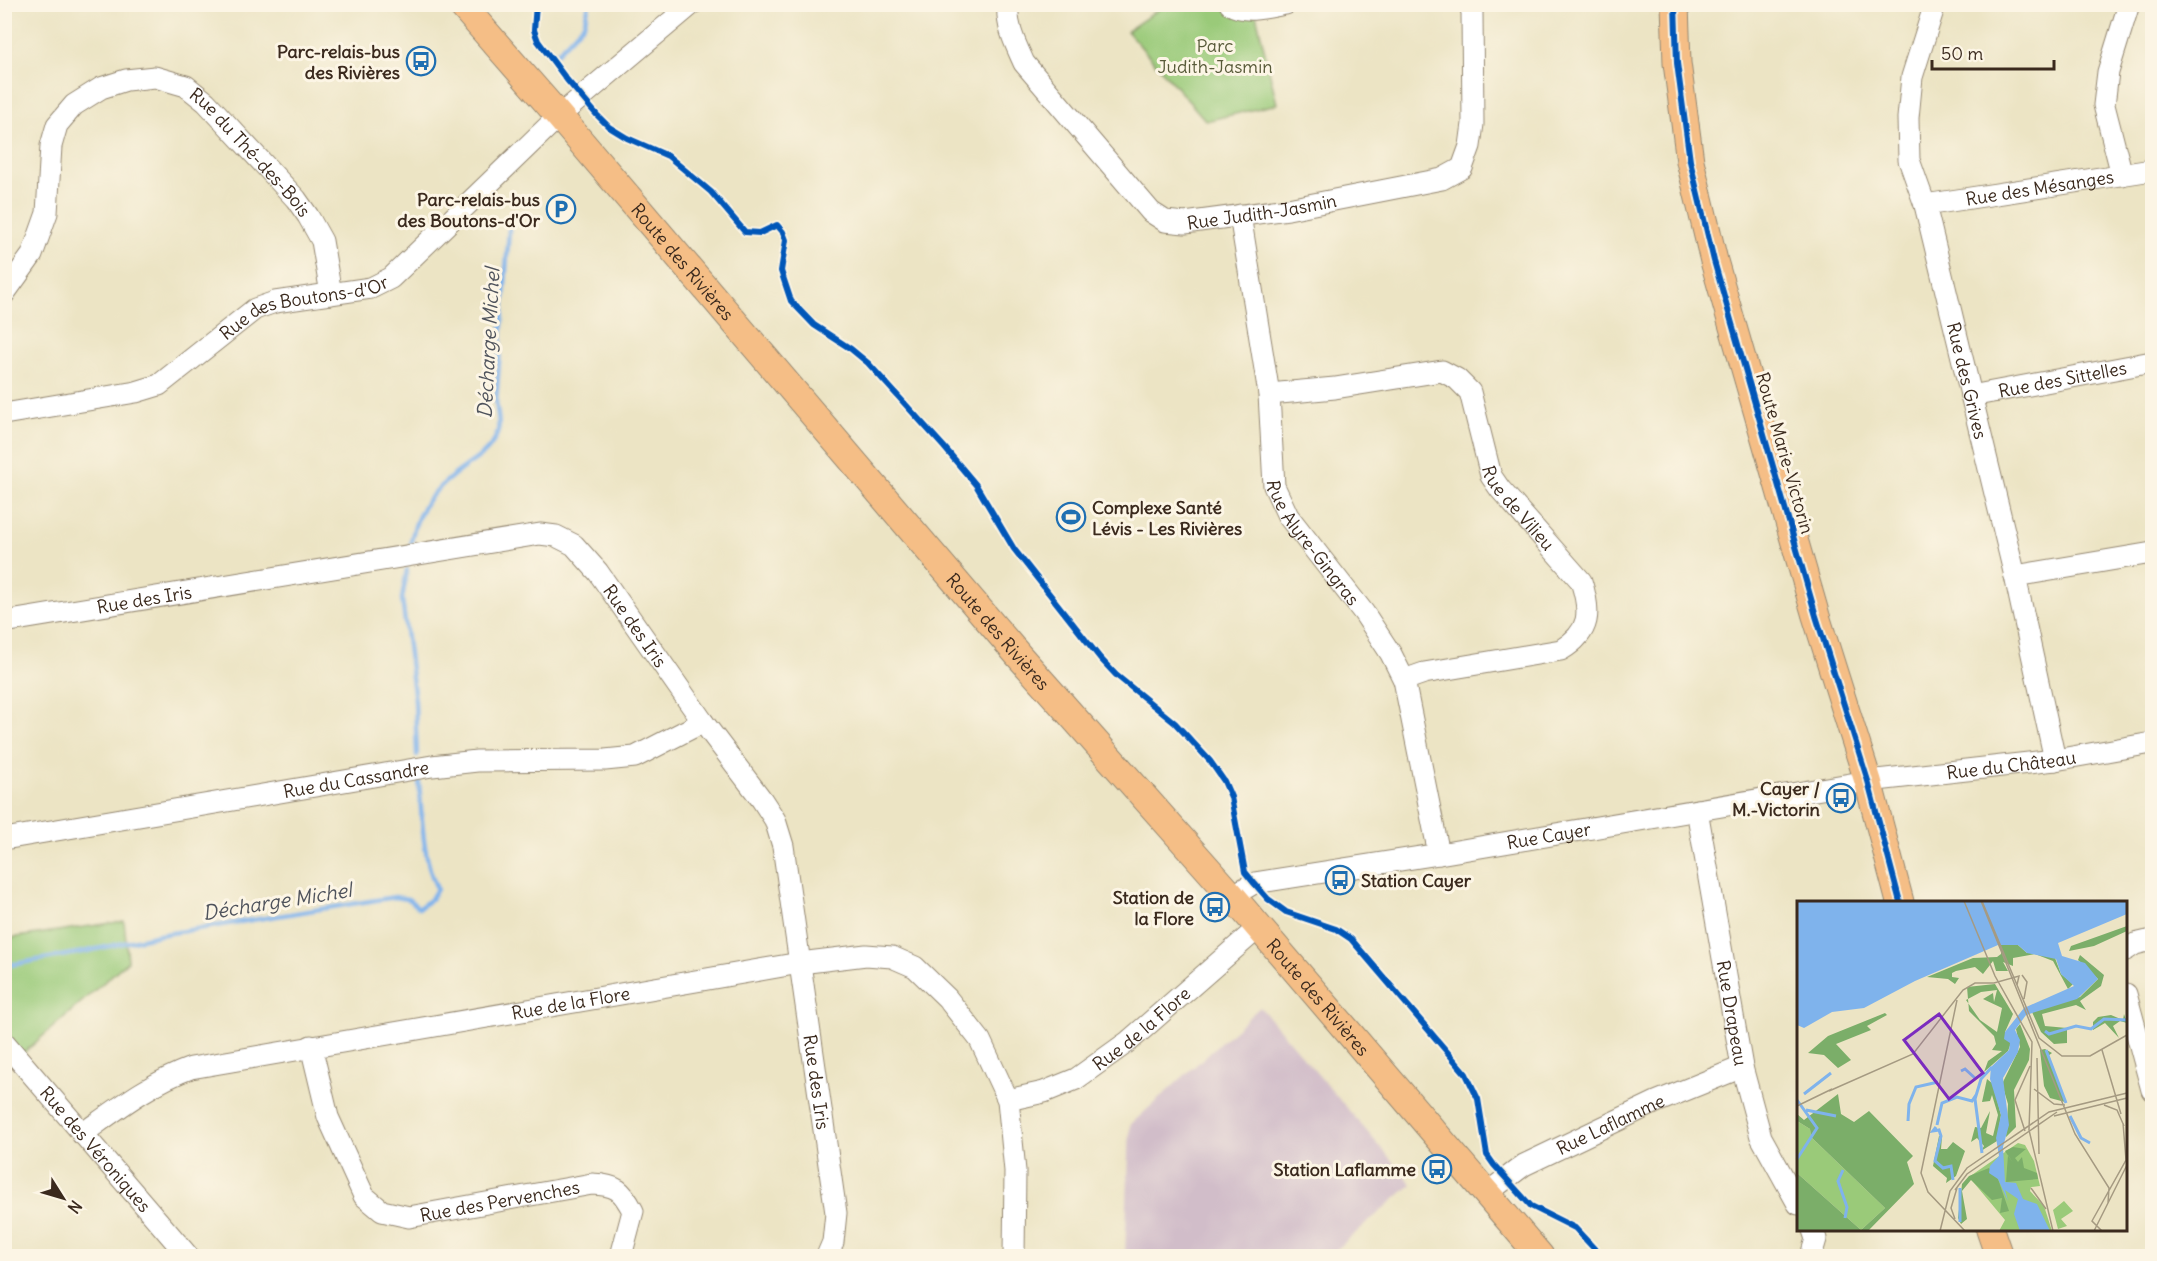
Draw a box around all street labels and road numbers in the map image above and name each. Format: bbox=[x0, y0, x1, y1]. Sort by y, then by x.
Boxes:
street label: Rue du Thé-des-Bois bbox=[185, 82, 316, 221]
street label: Rue des Mésanges bbox=[1964, 165, 2115, 210]
street label: Rue Judith-Jasmin bbox=[1185, 188, 1338, 234]
street label: Route des Rivières bbox=[626, 198, 739, 325]
street label: Rue des Boutons-d'Or bbox=[214, 269, 393, 344]
street label: Rue des Grives bbox=[1942, 320, 1993, 441]
street label: Rue des Sittelles bbox=[1996, 356, 2129, 402]
street label: Route Marie-Victorin bbox=[1751, 369, 1819, 537]
street label: Rue de Vilieu bbox=[1477, 463, 1560, 555]
street label: Rue Alyre-Gingras bbox=[1262, 479, 1365, 610]
street label: Route des Rivières bbox=[942, 568, 1055, 695]
street label: Rue des Iris bbox=[95, 580, 193, 618]
street label: Rue des Iris bbox=[599, 580, 672, 671]
street label: Rue du Château bbox=[1945, 745, 2078, 784]
street label: Rue du Cassandre bbox=[281, 755, 431, 803]
street label: Rue Cayer bbox=[1505, 817, 1593, 854]
street label: Route des Rivières bbox=[1262, 934, 1375, 1060]
street label: Rue Drapeau bbox=[1712, 958, 1753, 1067]
street label: Rue de la Flore bbox=[510, 981, 632, 1024]
street label: Rue de la Flore bbox=[1088, 981, 1195, 1075]
street label: Rue des Iris bbox=[799, 1033, 835, 1131]
street label: Rue des Véroniques bbox=[35, 1081, 156, 1217]
street label: Rue Laflamme bbox=[1552, 1088, 1668, 1159]
street label: Rue des Pervenches bbox=[418, 1175, 581, 1226]

